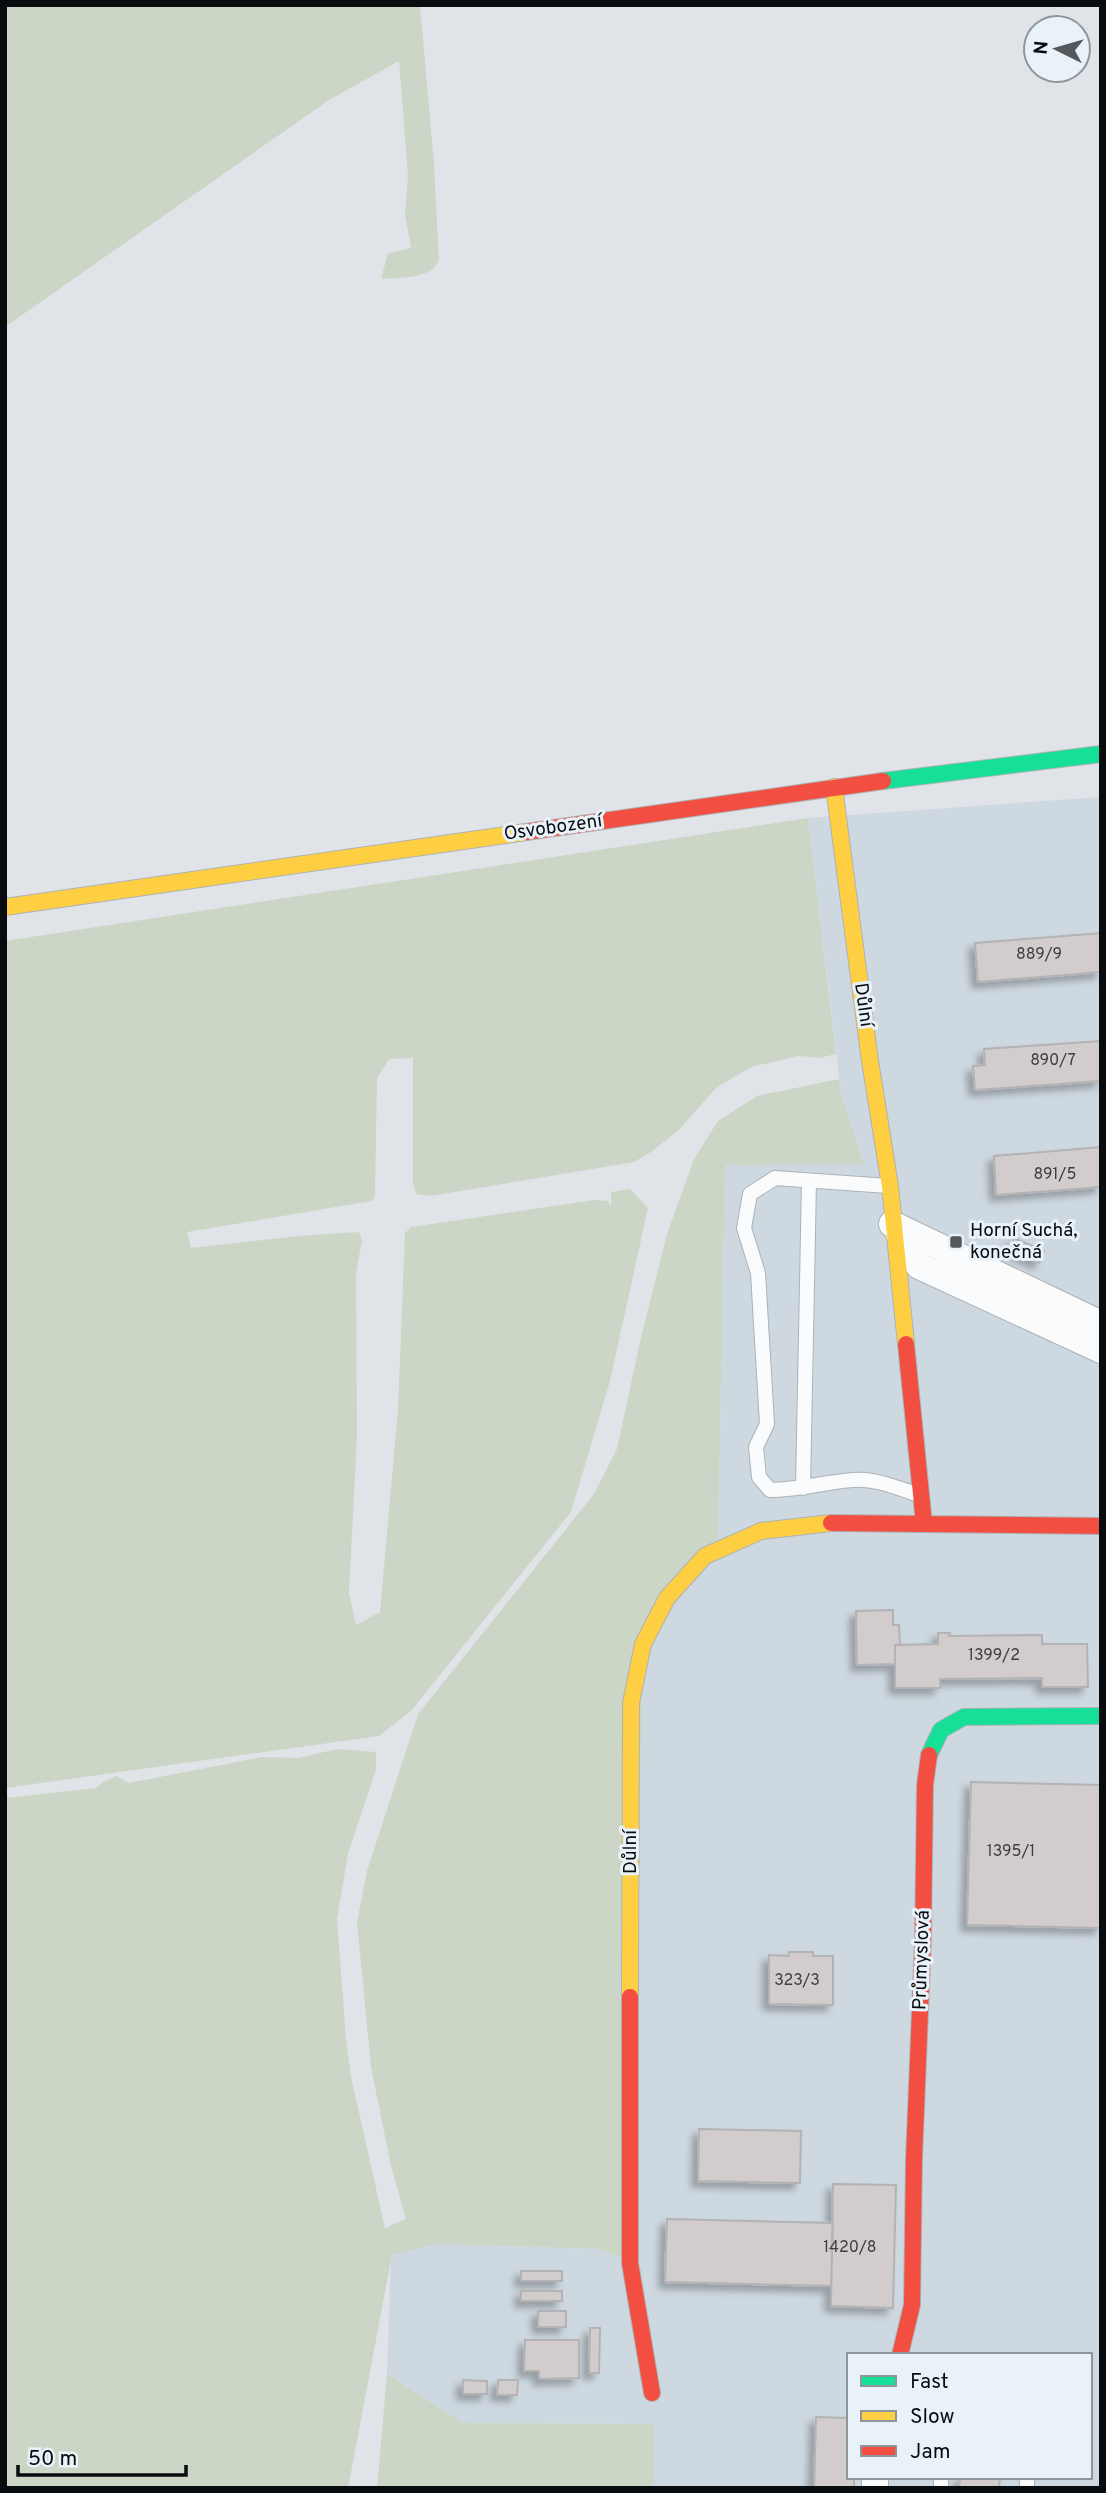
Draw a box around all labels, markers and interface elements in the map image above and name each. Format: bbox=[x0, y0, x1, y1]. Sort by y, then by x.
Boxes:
north arrow bbox=[1022, 14, 1092, 84]
text: N bbox=[1030, 40, 1055, 56]
street label: Osvobození bbox=[502, 809, 606, 847]
house number: 889/9 bbox=[1016, 945, 1062, 965]
street label: Důlní bbox=[848, 981, 878, 1031]
house number: 890/7 bbox=[1030, 1051, 1076, 1071]
house number: 891/5 bbox=[1034, 1165, 1076, 1185]
place label: Horní Suchá, konečná bbox=[970, 1219, 1078, 1265]
marker: Horní Suchá, konečná bbox=[948, 1234, 964, 1250]
house number: 1399/2 bbox=[968, 1646, 1020, 1666]
street label: Důlní bbox=[619, 1828, 643, 1874]
house number: 1395/1 bbox=[987, 1842, 1035, 1862]
street label: Průmyslová bbox=[908, 1910, 936, 2010]
house number: 323/3 bbox=[774, 1971, 820, 1991]
house number: 1420/8 bbox=[823, 2238, 877, 2258]
legend bbox=[847, 2353, 1092, 2479]
text: Fast bbox=[910, 2369, 949, 2396]
text: Slow bbox=[910, 2404, 955, 2431]
scale bar bbox=[18, 2434, 186, 2478]
text: Jam bbox=[910, 2439, 951, 2466]
text: 50 m bbox=[28, 2446, 77, 2473]

